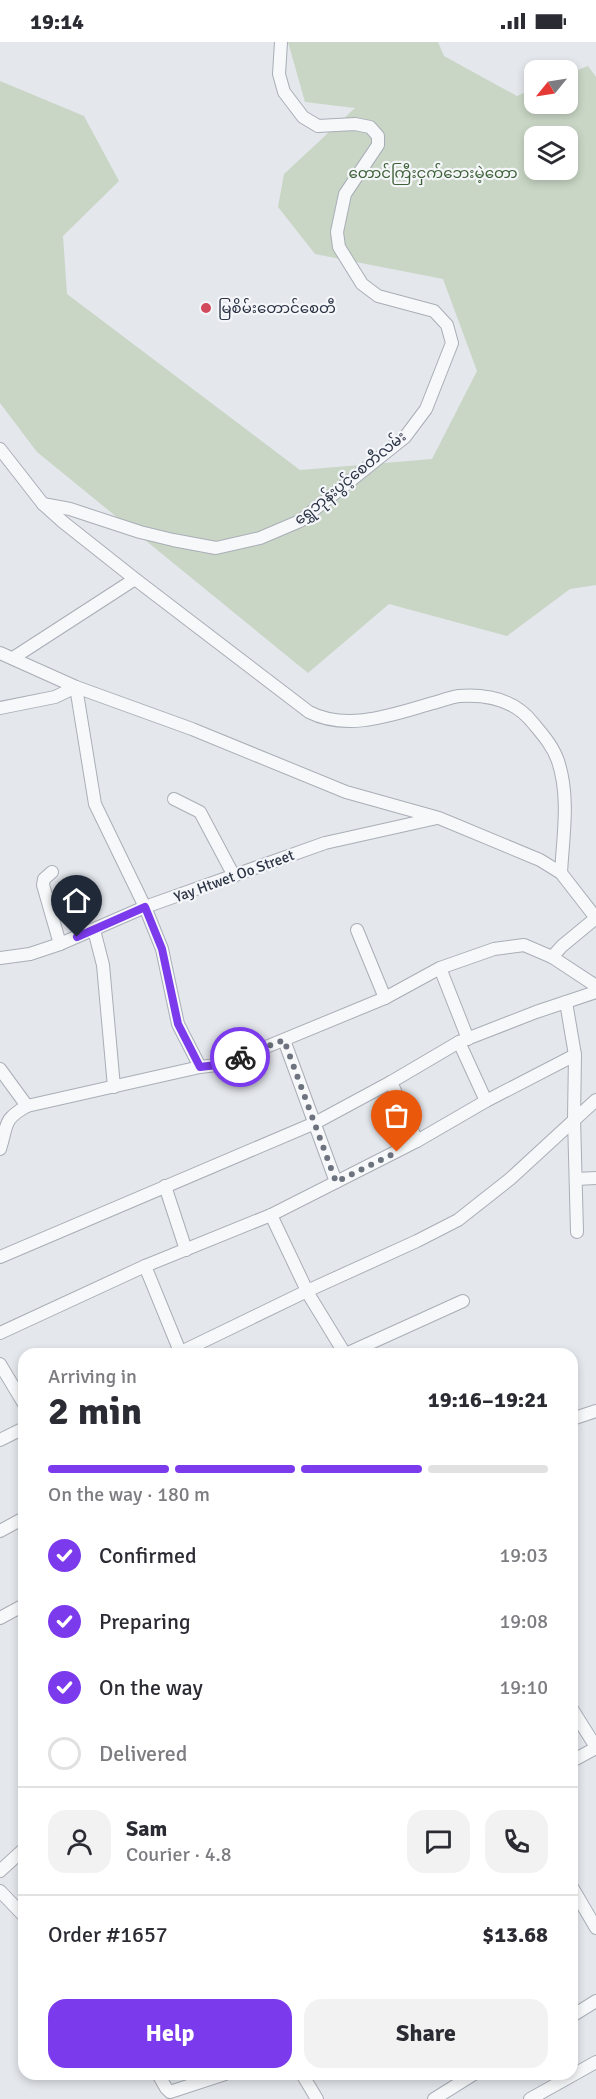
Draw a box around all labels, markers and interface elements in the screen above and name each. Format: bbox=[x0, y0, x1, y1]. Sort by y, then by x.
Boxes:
text: 19:14 bbox=[30, 8, 84, 35]
north arrow bbox=[524, 60, 578, 114]
map controls bbox=[524, 60, 578, 180]
button: layers bbox=[524, 126, 578, 180]
park label: တောင်ကြီးငှက်ဘေးမဲ့တော bbox=[348, 163, 518, 185]
place label: မြစိမ်းတောင်စေတီ bbox=[218, 298, 336, 320]
marker: မြစိမ်းတောင်စေတီ bbox=[199, 301, 213, 315]
street label: ရွှေဘုန်းပွင့်စေတီလမ်း bbox=[290, 427, 411, 531]
street label: Yay Htwet Oo Street bbox=[171, 846, 297, 906]
pin bbox=[51, 875, 102, 937]
icon: home bbox=[60, 884, 93, 917]
courier bbox=[210, 1027, 270, 1087]
icon: bike bbox=[224, 1041, 257, 1074]
pin bbox=[371, 1090, 422, 1152]
icon: bag bbox=[380, 1099, 413, 1132]
text: Arriving in bbox=[48, 1364, 137, 1389]
text: 19:16–19:21 bbox=[428, 1386, 548, 1413]
text: 2 min bbox=[48, 1387, 142, 1435]
text: On the way · 180 m bbox=[48, 1482, 210, 1507]
icon: check bbox=[48, 1539, 81, 1572]
text: Confirmed bbox=[99, 1542, 197, 1569]
text: 19:03 bbox=[499, 1543, 548, 1568]
icon: check bbox=[48, 1605, 81, 1638]
text: Preparing bbox=[99, 1608, 191, 1635]
text: 19:08 bbox=[499, 1609, 548, 1634]
icon: check bbox=[48, 1671, 81, 1704]
text: On the way bbox=[99, 1674, 203, 1701]
text: 19:10 bbox=[499, 1675, 548, 1700]
text: Delivered bbox=[99, 1740, 187, 1767]
button: person bbox=[48, 1810, 111, 1873]
button: chat bbox=[407, 1810, 470, 1873]
button: phone bbox=[485, 1810, 548, 1873]
text: Sam bbox=[126, 1815, 167, 1842]
text: Courier · 4.8 bbox=[126, 1842, 232, 1867]
text: Order #1657 bbox=[48, 1921, 168, 1948]
text: $13.68 bbox=[482, 1921, 548, 1948]
button: Help bbox=[48, 1999, 292, 2068]
button: Share bbox=[304, 1999, 548, 2068]

